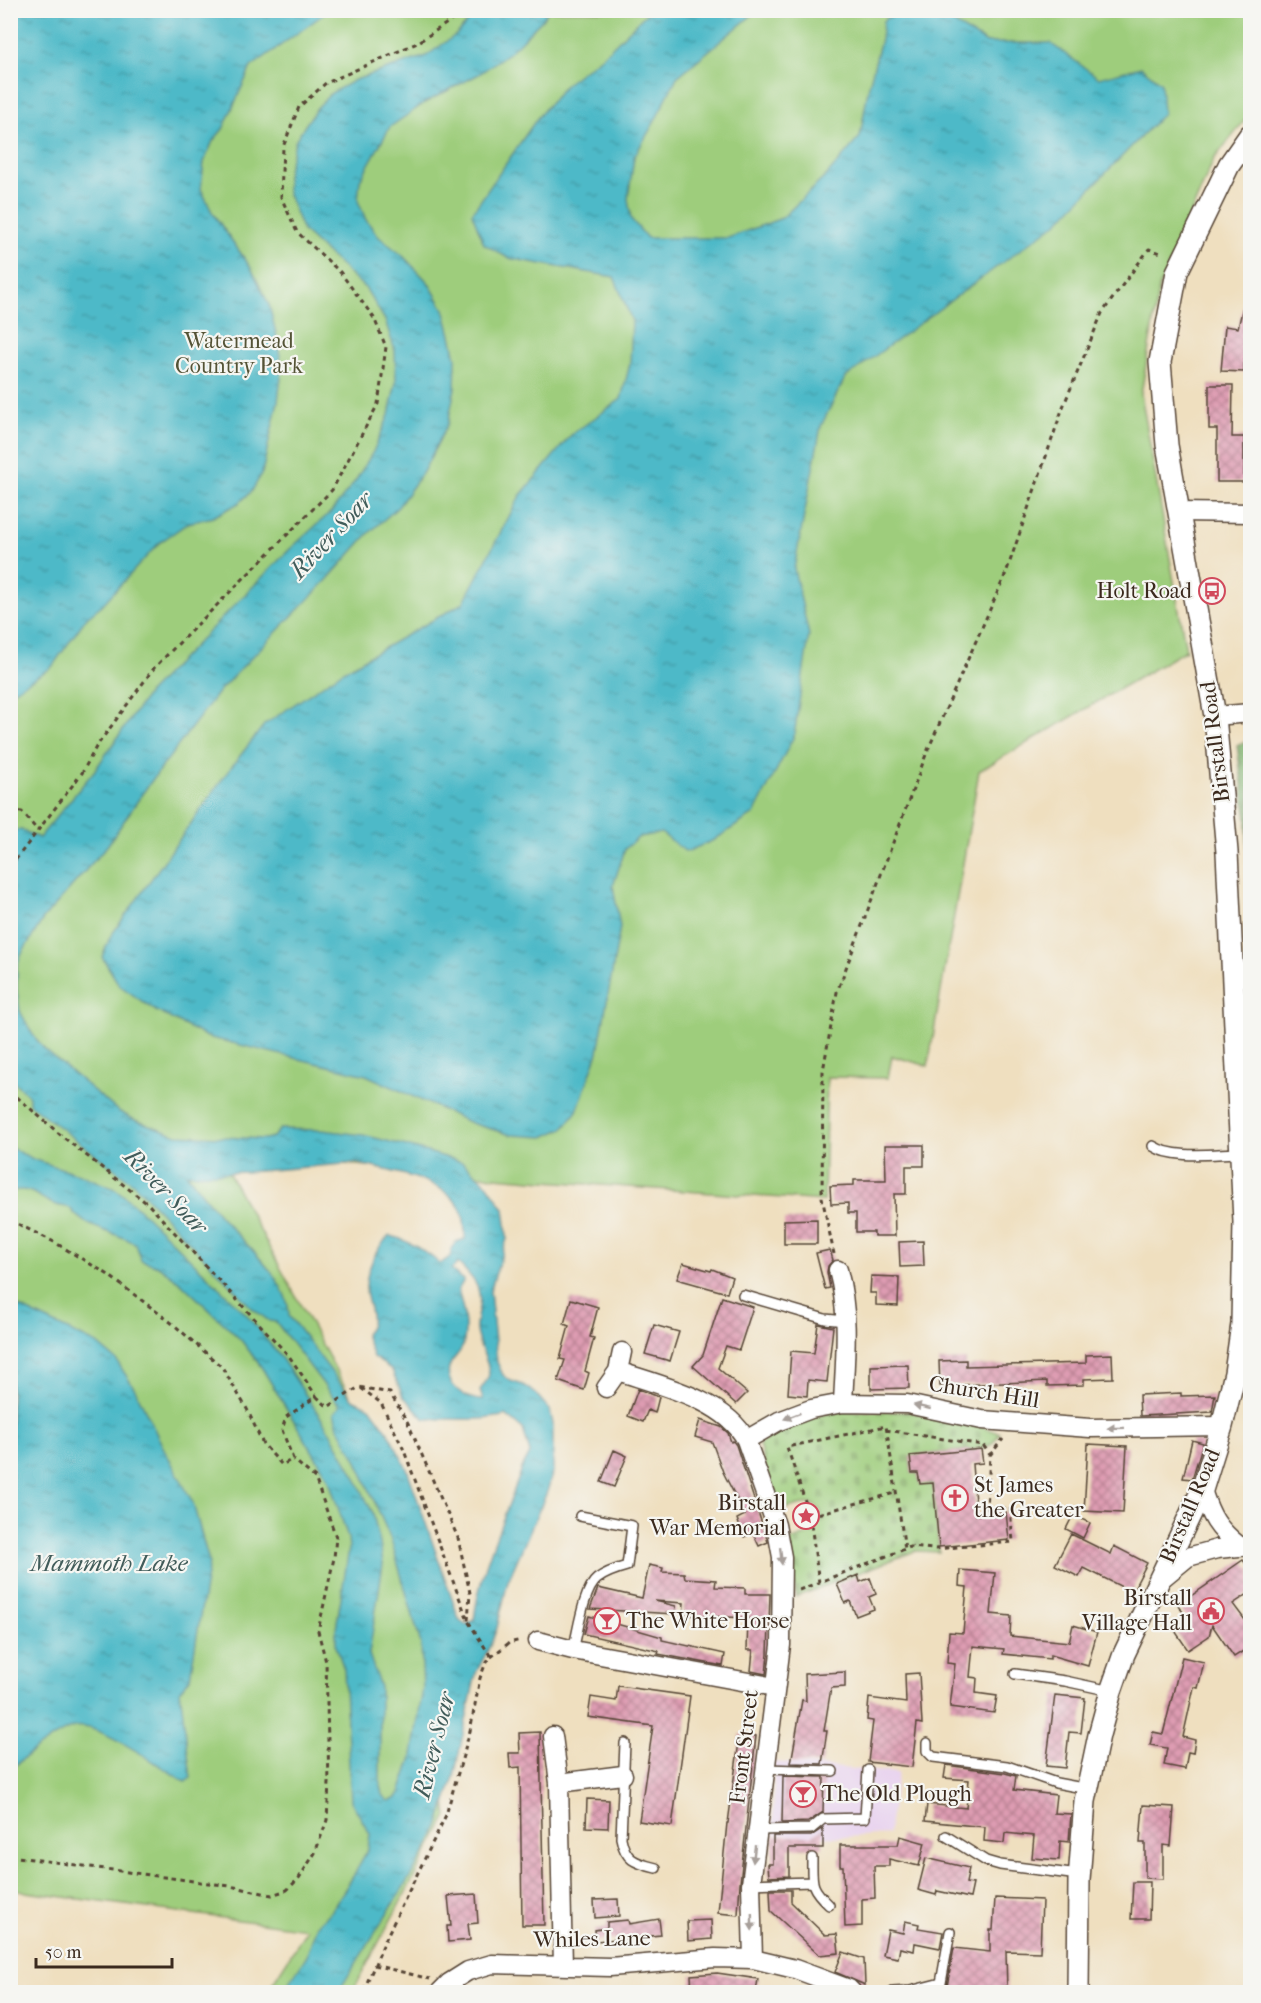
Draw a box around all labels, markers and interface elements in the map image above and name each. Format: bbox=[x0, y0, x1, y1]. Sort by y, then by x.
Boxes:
park label: Watermead Country Park bbox=[175, 328, 304, 379]
water label: River Soar bbox=[283, 484, 380, 586]
bus stop icon: Holt Road bbox=[1197, 576, 1227, 606]
place label: Holt Road bbox=[1096, 578, 1193, 604]
street label: Birstall Road bbox=[1195, 679, 1235, 804]
water label: River Soar bbox=[117, 1141, 215, 1241]
street label: Church Hill bbox=[927, 1370, 1041, 1414]
one-way arrow bbox=[913, 1402, 932, 1411]
one-way arrow bbox=[783, 1411, 801, 1421]
one-way arrow bbox=[1106, 1423, 1125, 1433]
street label: Birstall Road bbox=[1154, 1444, 1226, 1567]
place label: St James the Greater bbox=[974, 1472, 1084, 1523]
church icon: St James the Greater bbox=[940, 1483, 970, 1513]
place label: Birstall War Memorial bbox=[649, 1490, 786, 1541]
place icon: Birstall War Memorial bbox=[791, 1501, 821, 1531]
one-way arrow bbox=[776, 1547, 786, 1566]
water label: Mammoth Lake bbox=[29, 1549, 189, 1577]
place label: Birstall Village Hall bbox=[1081, 1585, 1192, 1636]
public building icon: Birstall Village Hall bbox=[1196, 1596, 1226, 1626]
bar icon: The White Horse bbox=[592, 1606, 622, 1636]
place label: The White Horse bbox=[626, 1608, 789, 1634]
water label: River Soar bbox=[407, 1687, 461, 1803]
street label: Front Street bbox=[724, 1688, 764, 1806]
bar icon: The Old Plough bbox=[788, 1779, 818, 1809]
place label: The Old Plough bbox=[822, 1781, 973, 1807]
one-way arrow bbox=[750, 1845, 759, 1864]
one-way arrow bbox=[748, 1912, 757, 1931]
street label: Whiles Lane bbox=[532, 1925, 651, 1953]
scale bar bbox=[36, 1931, 172, 1969]
text: 50 m bbox=[45, 1942, 82, 1963]

